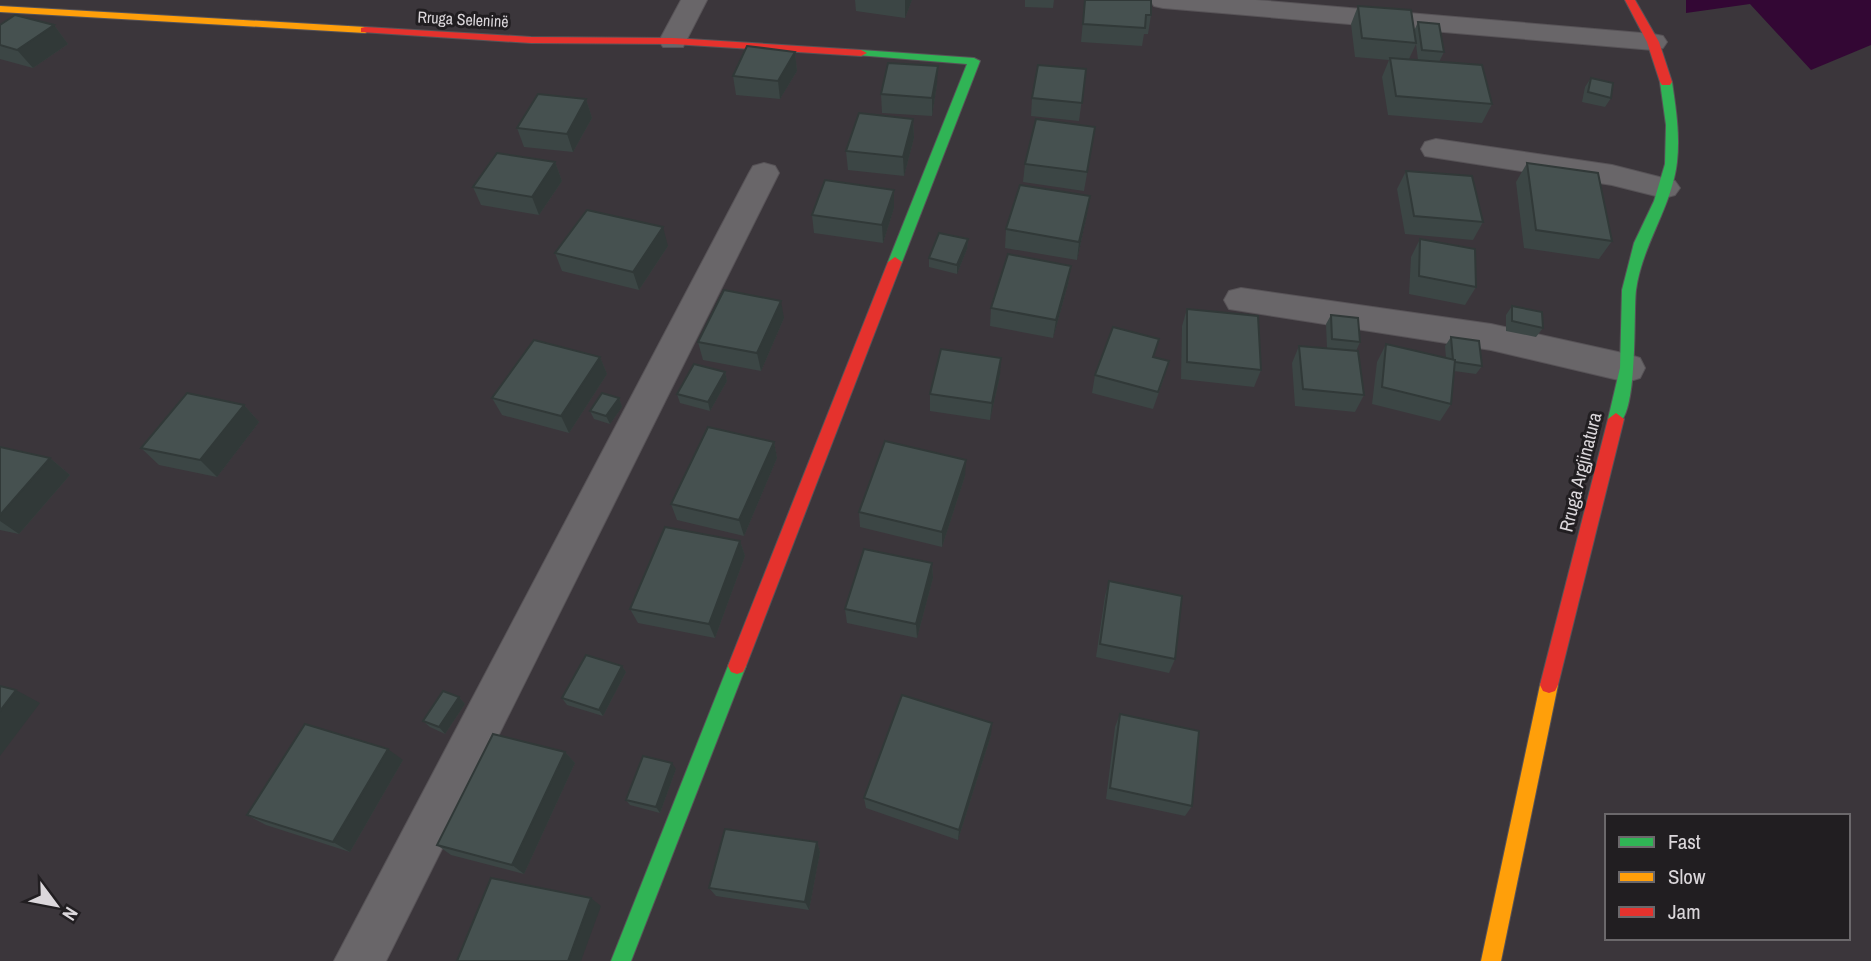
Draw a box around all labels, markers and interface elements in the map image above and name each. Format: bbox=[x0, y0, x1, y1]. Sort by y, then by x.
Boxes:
street label: Rruga Seleninë bbox=[417, 6, 509, 32]
street label: Rruga Argjinatura bbox=[1553, 409, 1607, 534]
legend bbox=[1605, 814, 1850, 940]
text: Fast bbox=[1668, 827, 1701, 856]
text: Slow bbox=[1668, 862, 1706, 891]
north arrow bbox=[21, 870, 91, 940]
text: Jam bbox=[1668, 897, 1701, 926]
text: N bbox=[56, 902, 84, 926]

